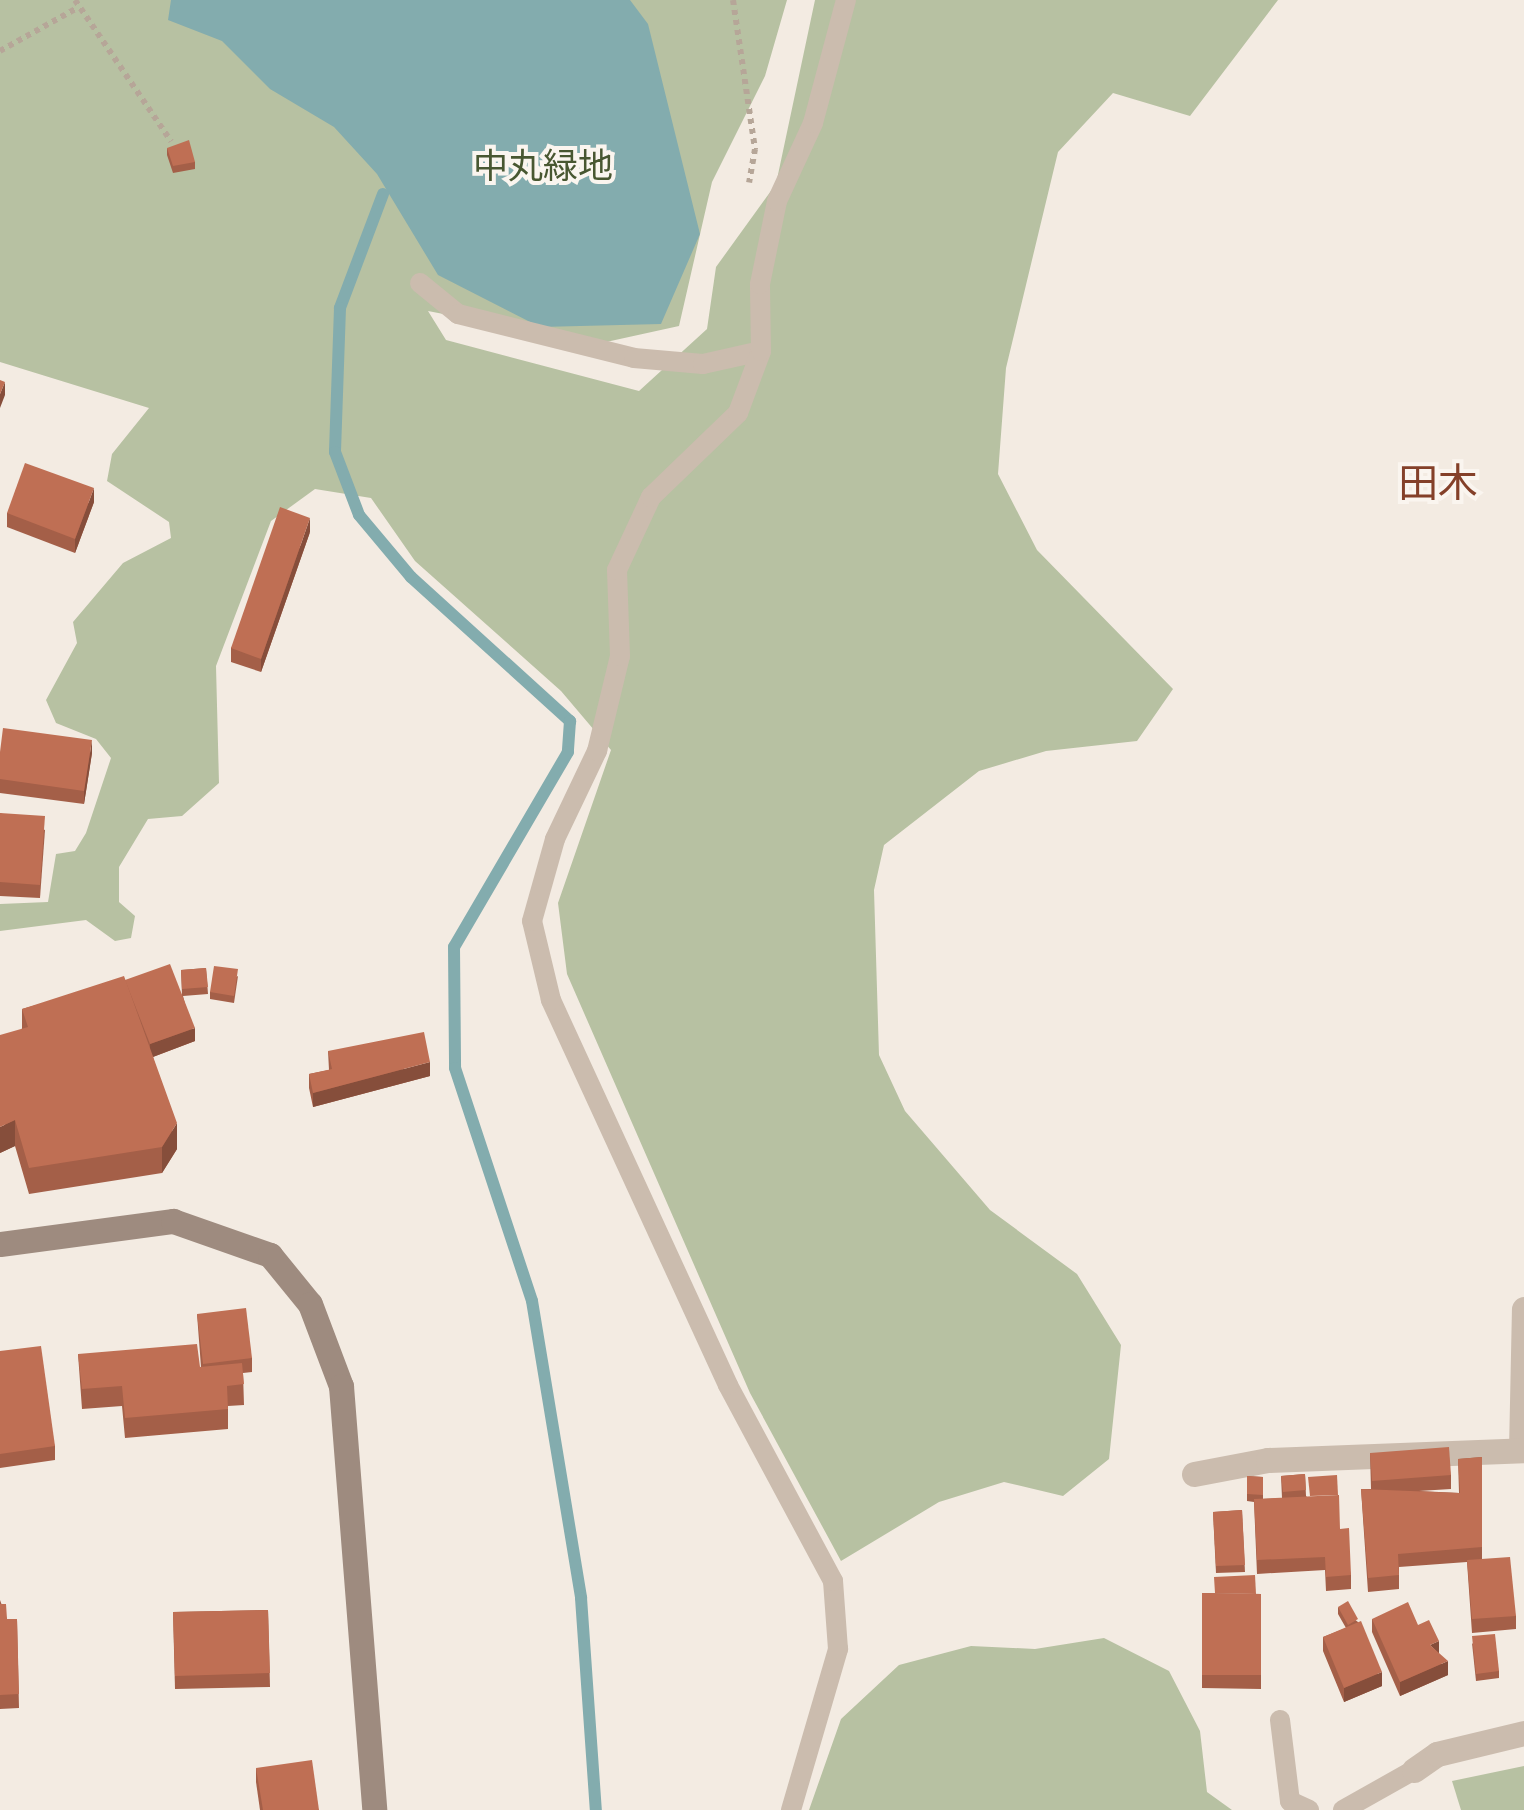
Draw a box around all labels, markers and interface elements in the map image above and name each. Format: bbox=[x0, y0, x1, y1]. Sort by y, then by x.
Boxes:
park label: 中丸緑地 bbox=[473, 145, 613, 187]
district label: 田木 bbox=[1398, 459, 1478, 507]

